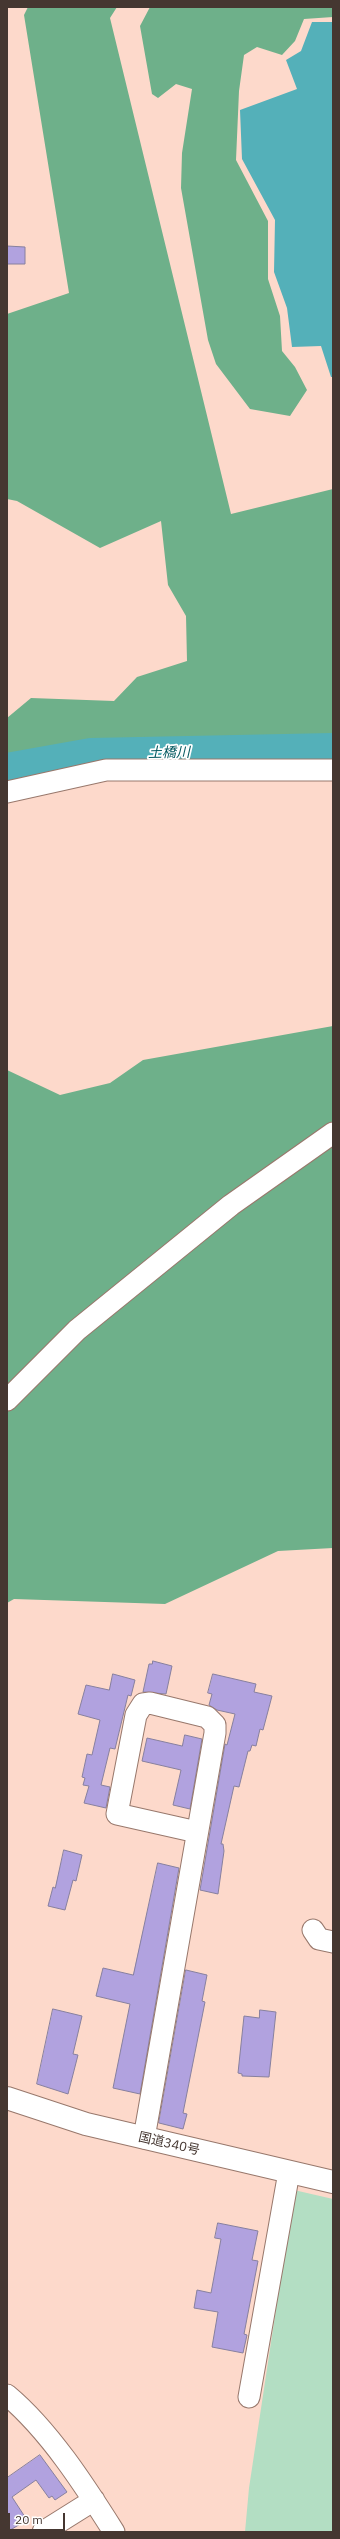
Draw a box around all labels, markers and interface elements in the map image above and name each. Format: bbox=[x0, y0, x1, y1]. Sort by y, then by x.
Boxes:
water label: 土橋川 bbox=[148, 744, 190, 762]
street label: 国道340号 bbox=[137, 2129, 201, 2159]
scale bar bbox=[10, 2505, 67, 2531]
text: 20 m bbox=[15, 2512, 43, 2527]

